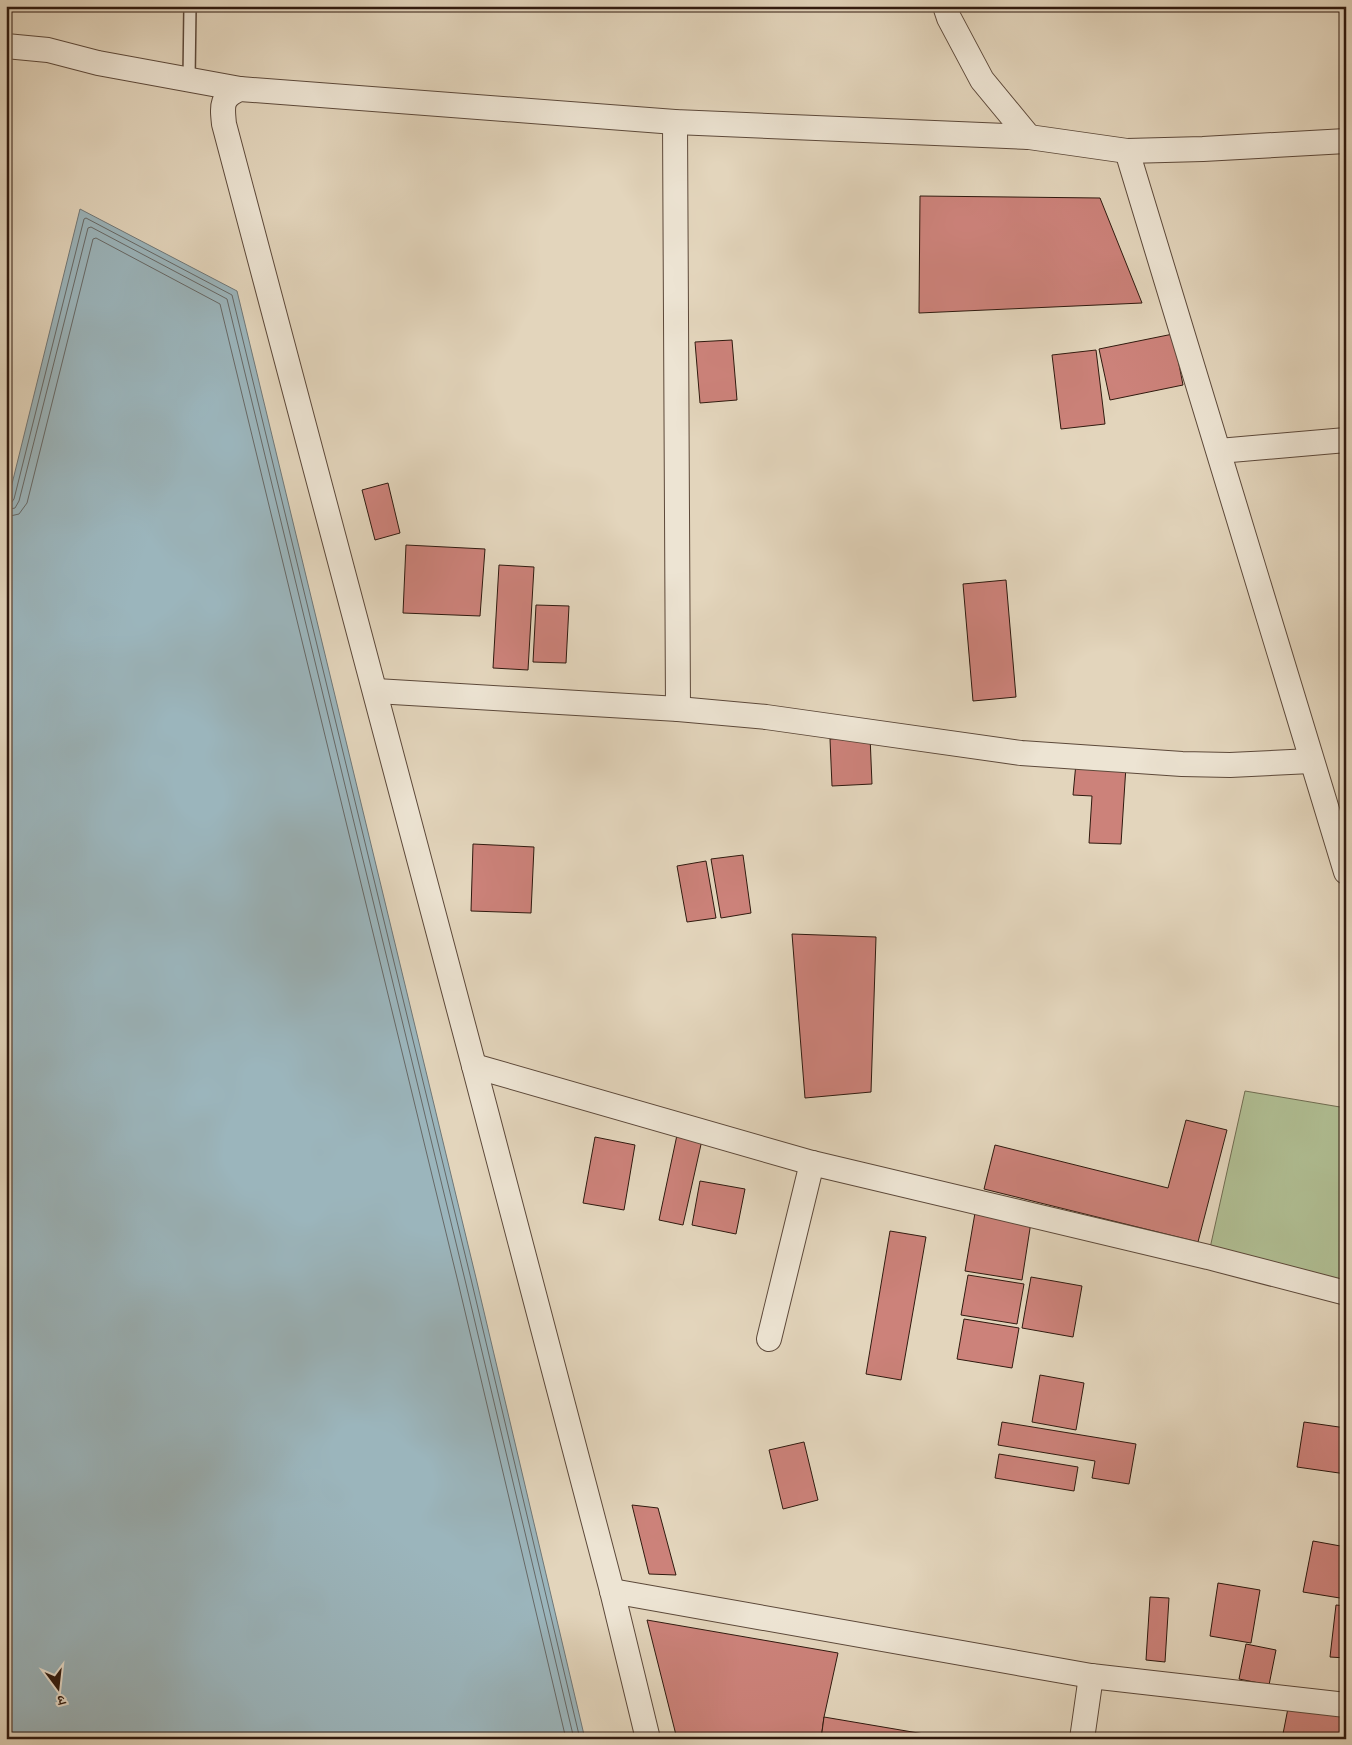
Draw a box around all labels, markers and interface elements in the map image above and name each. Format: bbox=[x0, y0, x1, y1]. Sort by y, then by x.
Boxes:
north arrow bbox=[32, 1662, 82, 1712]
text: उ bbox=[55, 1691, 68, 1709]

